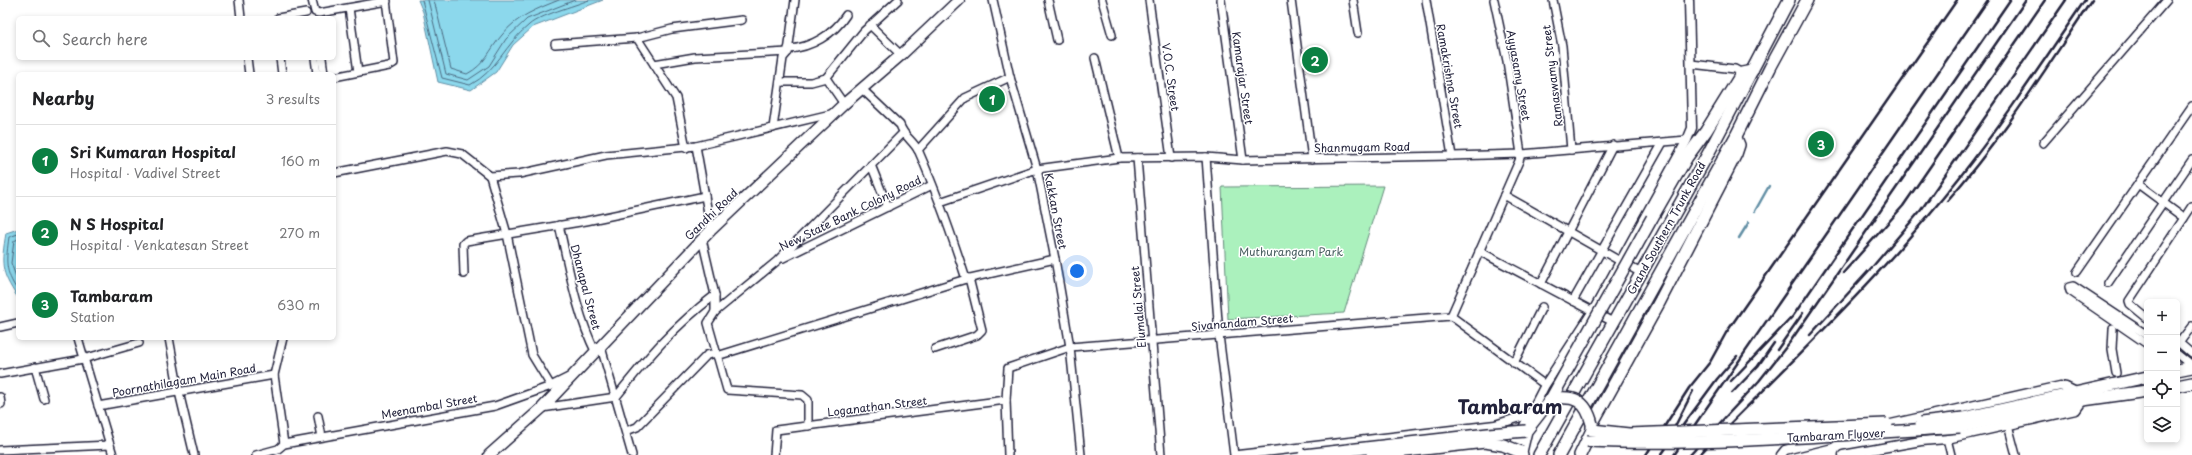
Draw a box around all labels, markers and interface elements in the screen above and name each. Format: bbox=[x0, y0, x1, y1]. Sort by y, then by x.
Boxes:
search box bbox=[16, 16, 336, 60]
street label: Ramakrishna Street bbox=[1432, 22, 1468, 130]
street label: Ramaswamy Street bbox=[1537, 24, 1567, 128]
icon: search bbox=[30, 27, 52, 49]
text: Search here bbox=[62, 27, 148, 50]
street label: Ayyasamy Street bbox=[1503, 28, 1535, 122]
street label: Kamarajar Street bbox=[1228, 31, 1258, 126]
street label: V.O.C. Street bbox=[1158, 42, 1184, 112]
pin: 2 bbox=[1302, 45, 1328, 75]
pin: 1 bbox=[979, 84, 1005, 114]
text: Nearby bbox=[32, 85, 94, 111]
text: 3 results bbox=[266, 89, 320, 108]
pin: 3 bbox=[1808, 129, 1834, 159]
street label: Shanmugam Road bbox=[1314, 138, 1410, 156]
text: Sri Kumaran Hospital bbox=[70, 140, 236, 163]
text: 1 bbox=[42, 151, 48, 170]
text: 160 m bbox=[281, 151, 320, 170]
street label: Grand Southern Trunk Road bbox=[1622, 158, 1710, 298]
text: Hospital · Vadivel Street bbox=[70, 163, 220, 182]
street label: New State Bank Colony Road bbox=[776, 171, 924, 255]
street label: Kakkan Street bbox=[1040, 171, 1072, 251]
street label: Gandhi Road bbox=[680, 184, 742, 244]
text: N S Hospital bbox=[70, 212, 164, 235]
text: 2 bbox=[40, 223, 50, 242]
text: 270 m bbox=[279, 223, 320, 242]
text: Hospital · Venkatesan Street bbox=[70, 235, 249, 254]
street label: Dhanapal Street bbox=[566, 242, 606, 332]
park label: Muthurangam Park bbox=[1239, 243, 1343, 260]
your location bbox=[1067, 261, 1087, 281]
street label: Elumalai Street bbox=[1126, 265, 1150, 349]
text: Tambaram bbox=[70, 284, 153, 307]
text: 3 bbox=[41, 295, 49, 314]
text: 630 m bbox=[277, 295, 320, 314]
map controls bbox=[2144, 299, 2180, 443]
button: + bbox=[2144, 299, 2180, 335]
text: Station bbox=[70, 307, 115, 326]
street label: Sivanandam Street bbox=[1190, 309, 1294, 335]
button: − bbox=[2144, 335, 2180, 371]
street label: Poornathilagam Main Road bbox=[111, 359, 257, 401]
button: locate bbox=[2144, 371, 2180, 407]
street label: Meenambal Street bbox=[380, 389, 478, 423]
street label: Loganathan Street bbox=[826, 391, 928, 421]
district label: Tambaram bbox=[1457, 392, 1563, 420]
button: layers bbox=[2144, 407, 2180, 443]
street label: Tambaram Flyover bbox=[1786, 424, 1886, 446]

